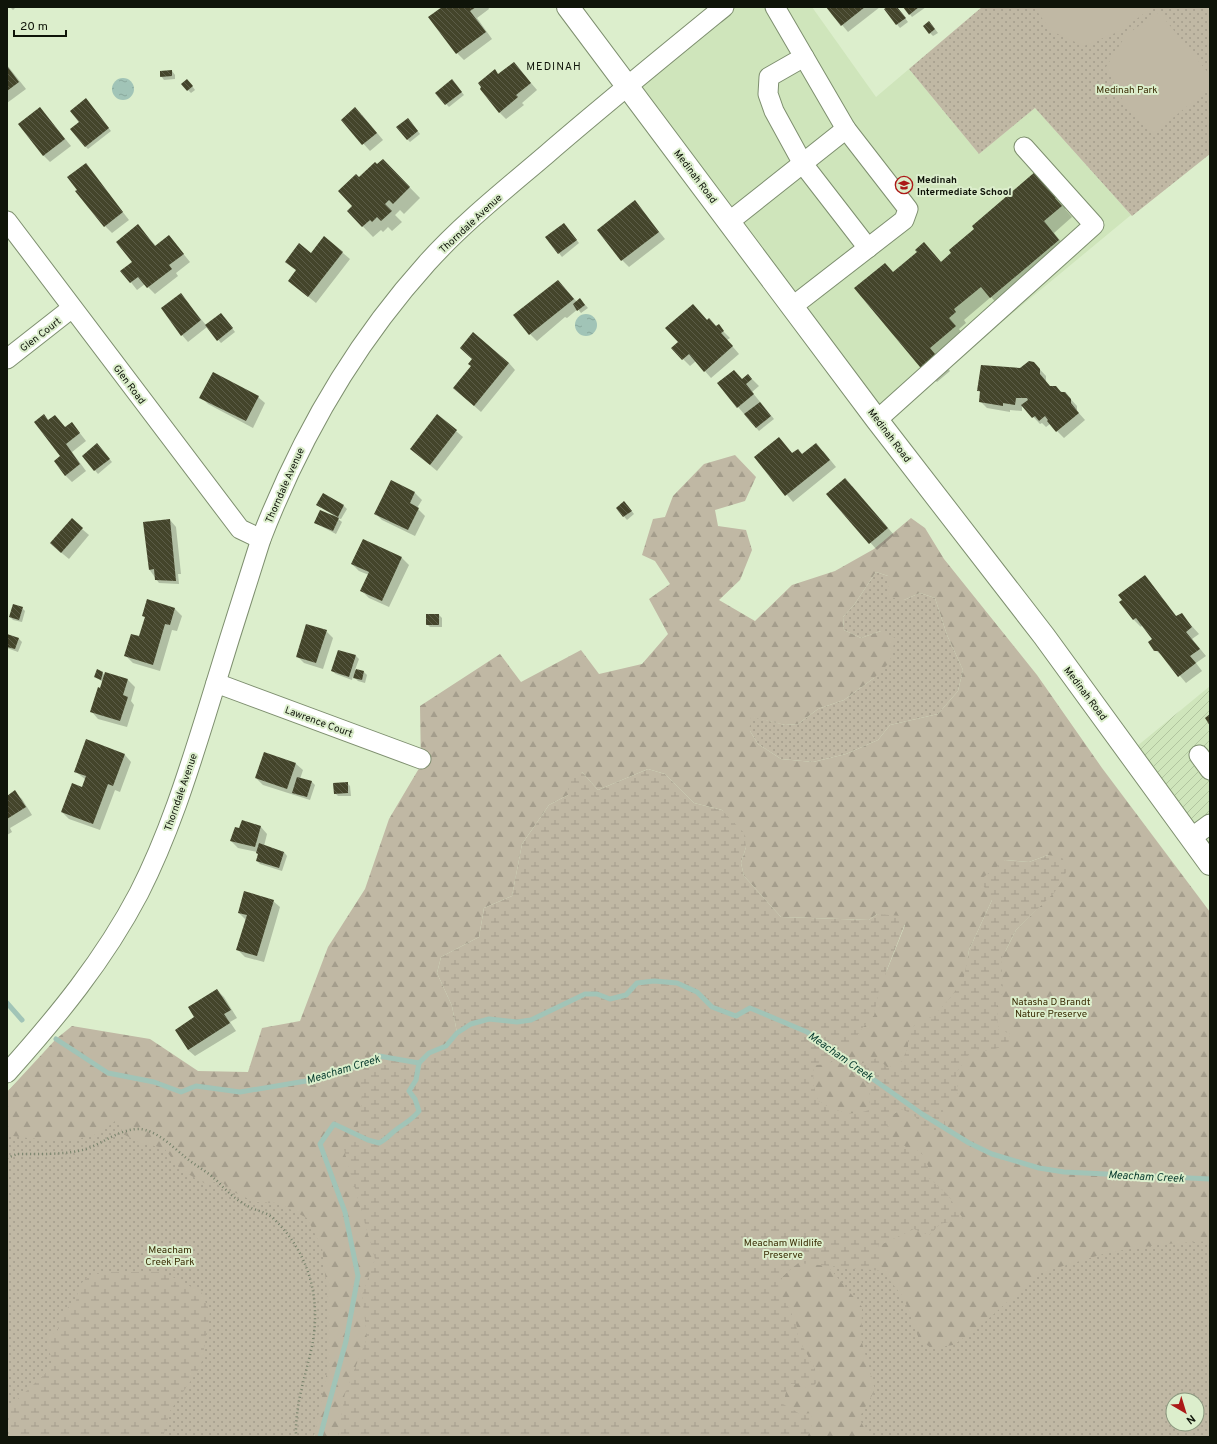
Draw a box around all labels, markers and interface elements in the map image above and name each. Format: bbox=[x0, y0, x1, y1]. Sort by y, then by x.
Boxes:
scale bar bbox=[14, 12, 66, 38]
text: 20 m bbox=[20, 19, 48, 35]
district label: MEDINAH bbox=[526, 60, 582, 74]
park label: Medinah Park bbox=[1096, 84, 1158, 97]
street label: Medinah Road bbox=[670, 147, 719, 206]
place label: Medinah Intermediate School bbox=[917, 174, 1011, 199]
school or university icon: Medinah Intermediate School bbox=[894, 175, 914, 195]
street label: Thorndale Avenue bbox=[437, 192, 505, 256]
street label: Glen Court bbox=[18, 315, 64, 355]
street label: Glen Road bbox=[110, 363, 148, 407]
street label: Medinah Road bbox=[864, 406, 913, 465]
street label: Thorndale Avenue bbox=[263, 446, 308, 525]
street label: Medinah Road bbox=[1060, 664, 1109, 723]
street label: Lawrence Court bbox=[283, 704, 354, 741]
street label: Thorndale Avenue bbox=[162, 752, 201, 833]
park label: Natasha D Brandt Nature Preserve bbox=[1012, 996, 1091, 1021]
water label: Meacham Creek bbox=[805, 1029, 876, 1085]
water label: Meacham Creek bbox=[305, 1052, 382, 1088]
water label: Meacham Creek bbox=[1108, 1168, 1185, 1186]
park label: Meacham Wildlife Preserve bbox=[744, 1237, 822, 1262]
park label: Meacham Creek Park bbox=[145, 1244, 195, 1269]
north arrow bbox=[1165, 1392, 1205, 1432]
text: N bbox=[1183, 1411, 1198, 1427]

